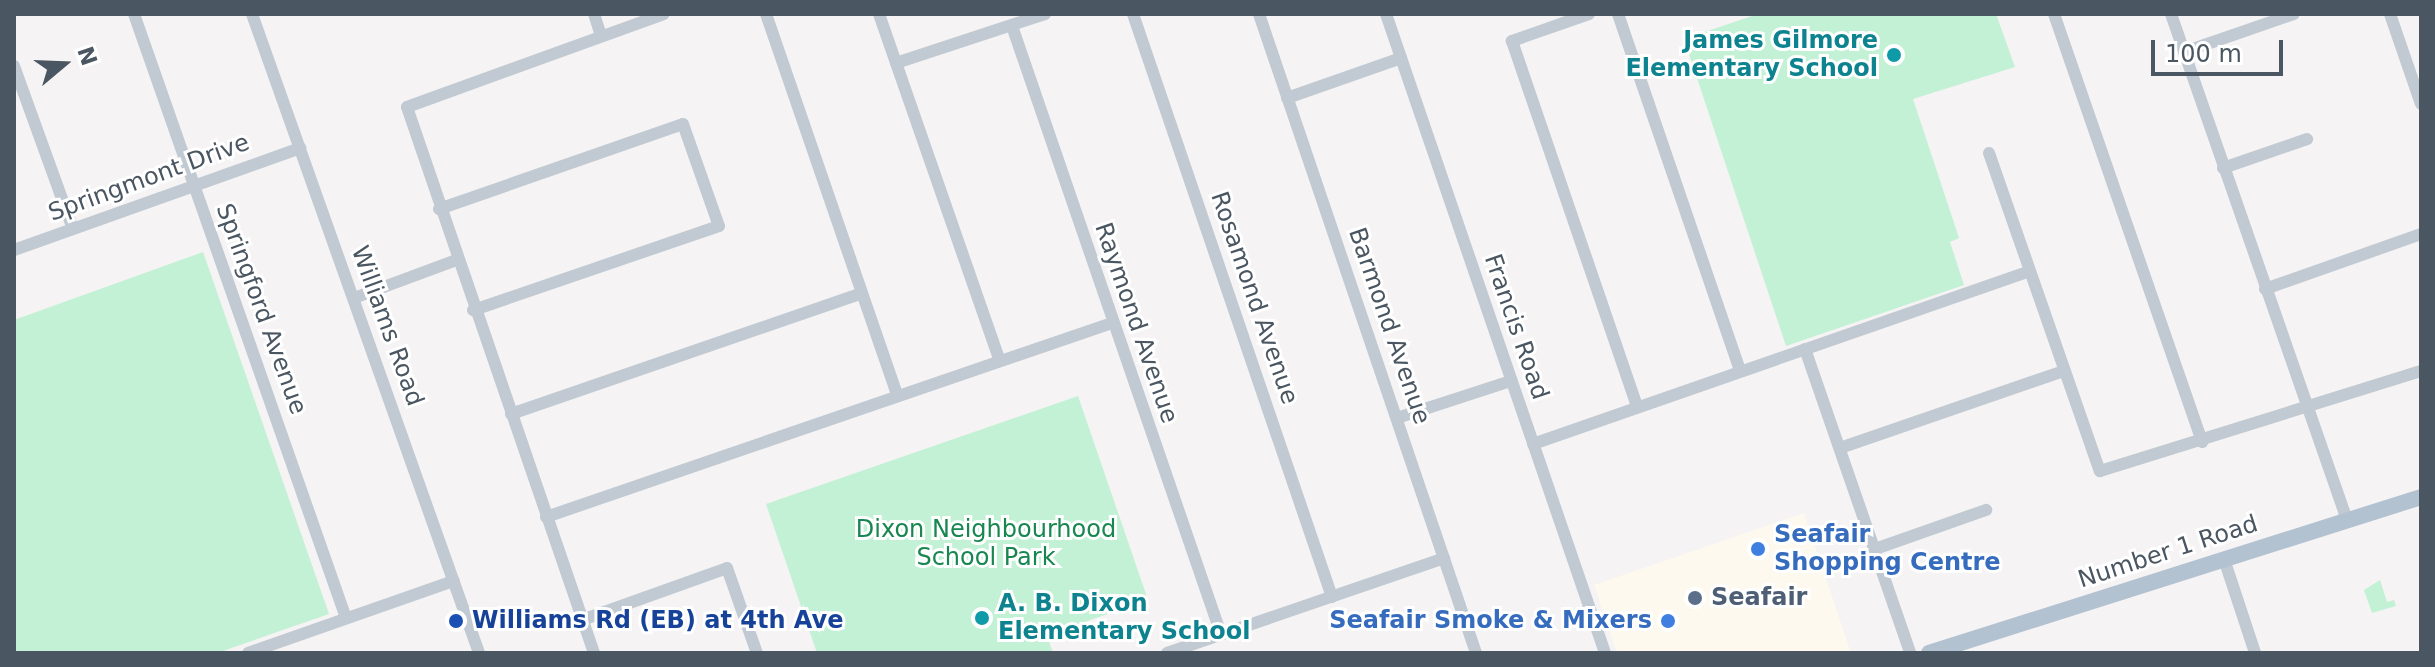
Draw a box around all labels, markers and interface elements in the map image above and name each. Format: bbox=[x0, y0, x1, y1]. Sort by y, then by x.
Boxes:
north arrow bbox=[24, 24, 104, 104]
scale bar bbox=[2155, 24, 2287, 74]
place label: James Gilmore Elementary School bbox=[1625, 27, 1878, 83]
text: 100 m bbox=[2165, 40, 2242, 68]
text: N bbox=[72, 43, 102, 69]
marker: James Gilmore Elementary School bbox=[1885, 46, 1903, 64]
street label: Springmont Drive bbox=[45, 128, 253, 228]
street label: Rosamond Avenue bbox=[1204, 188, 1304, 408]
street label: Springford Avenue bbox=[209, 200, 313, 418]
street label: Raymond Avenue bbox=[1088, 219, 1184, 427]
street label: Barmond Avenue bbox=[1342, 224, 1436, 428]
street label: Williams Road bbox=[345, 242, 429, 410]
street label: Francis Road bbox=[1478, 250, 1554, 404]
street label: Number 1 Road bbox=[2075, 509, 2261, 595]
park label: Dixon Neighbourhood School Park bbox=[856, 516, 1116, 572]
place label: Seafair Shopping Centre bbox=[1774, 521, 2001, 577]
marker: Seafair Shopping Centre bbox=[1749, 540, 1767, 558]
place label: Seafair bbox=[1711, 584, 1807, 612]
marker: Seafair bbox=[1686, 589, 1704, 607]
place label: A. B. Dixon Elementary School bbox=[998, 590, 1251, 646]
place label: Williams Rd (EB) at 4th Ave bbox=[472, 607, 843, 635]
place label: Seafair Smoke & Mixers bbox=[1329, 607, 1652, 635]
marker: A. B. Dixon Elementary School bbox=[973, 609, 991, 627]
marker: Williams Rd (EB) at 4th Ave bbox=[447, 612, 465, 630]
marker: Seafair Smoke & Mixers bbox=[1659, 612, 1677, 630]

